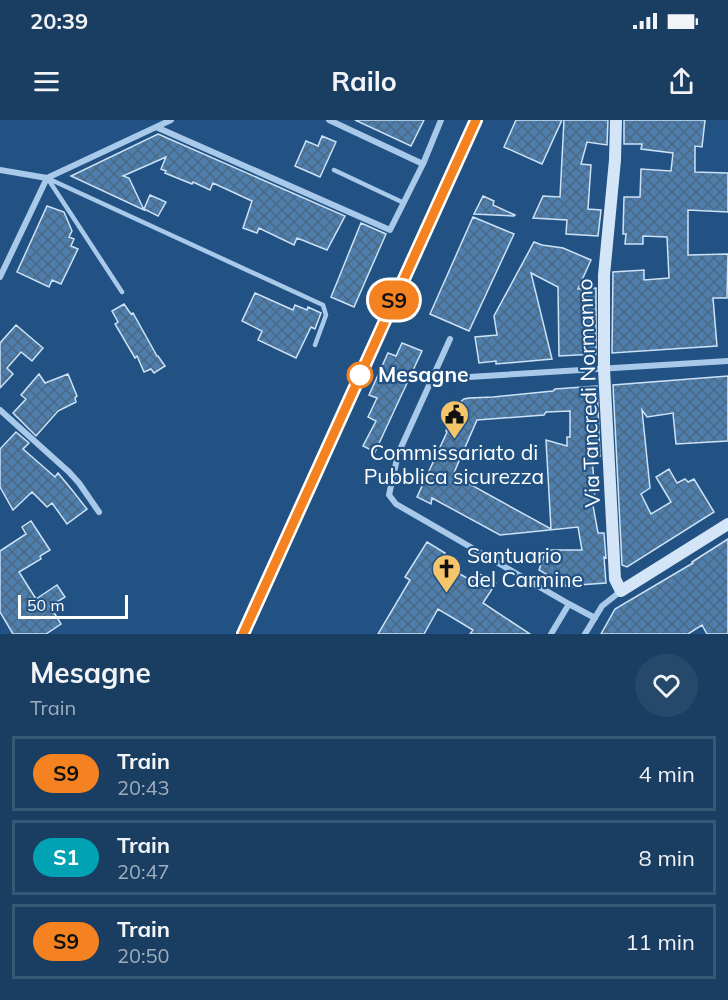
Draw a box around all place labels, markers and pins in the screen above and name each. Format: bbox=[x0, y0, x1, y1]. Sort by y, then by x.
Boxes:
place label: Mesagne bbox=[378, 361, 469, 387]
marker: Mesagne bbox=[347, 362, 373, 388]
public building icon: Commissariato di Pubblica sicurezza bbox=[438, 398, 470, 440]
place label: Commissariato di Pubblica sicurezza bbox=[364, 439, 544, 489]
place label: Santuario del Carmine bbox=[467, 542, 583, 592]
church icon: Santuario del Carmine bbox=[430, 552, 462, 594]

